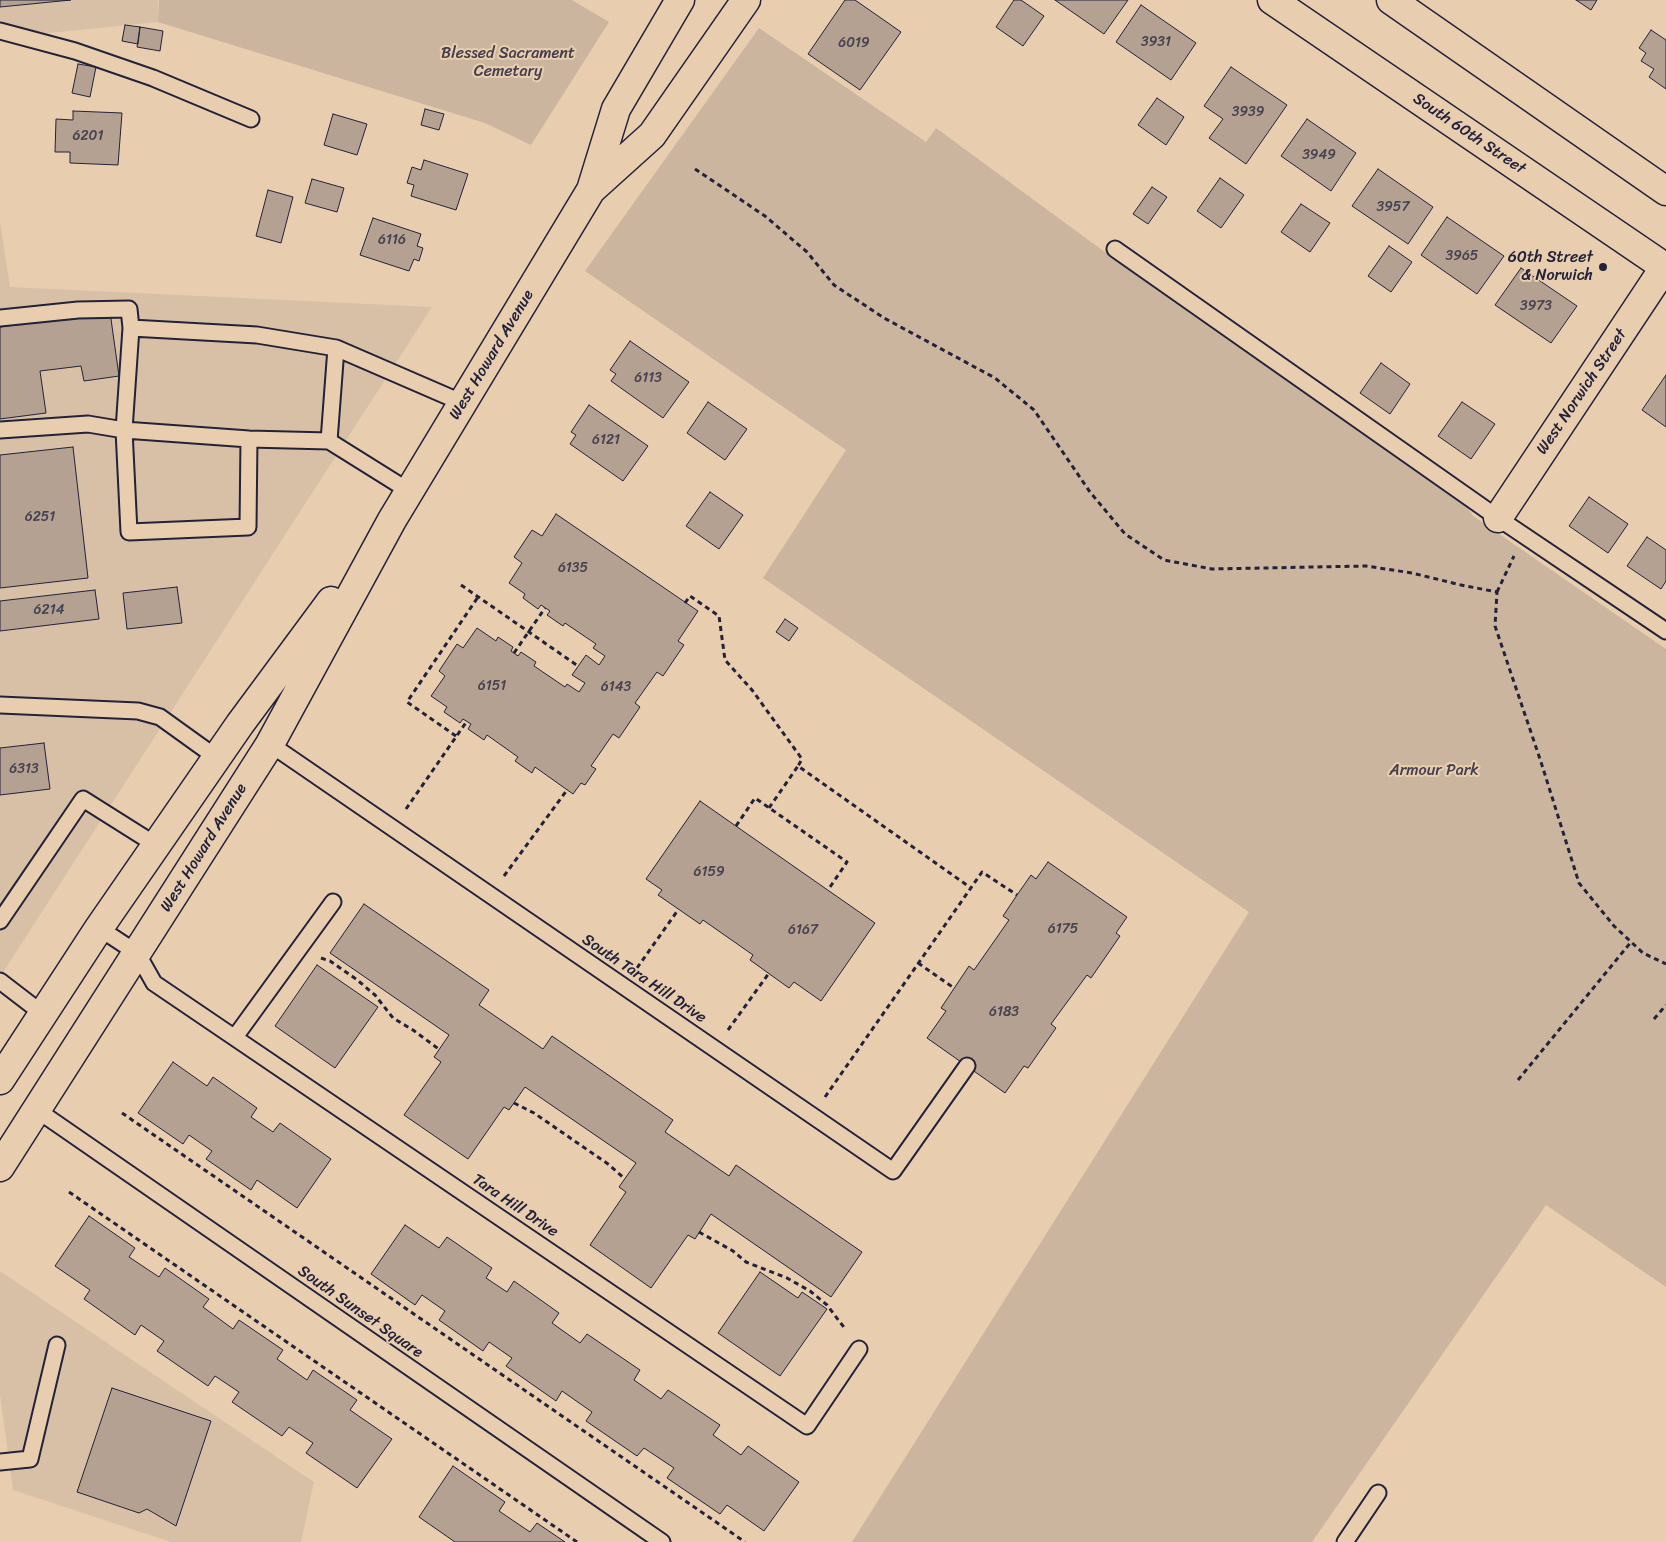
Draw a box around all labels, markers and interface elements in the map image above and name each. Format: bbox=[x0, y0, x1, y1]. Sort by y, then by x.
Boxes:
house number: 3931 bbox=[1141, 34, 1171, 50]
house number: 6019 bbox=[838, 35, 870, 51]
park label: Blessed Sacrament Cemetary bbox=[441, 44, 575, 82]
street label: South 60th Street bbox=[1409, 89, 1529, 179]
house number: 3939 bbox=[1232, 104, 1264, 120]
house number: 6201 bbox=[73, 128, 103, 144]
house number: 3949 bbox=[1302, 147, 1336, 163]
house number: 3957 bbox=[1377, 199, 1409, 215]
house number: 6116 bbox=[378, 232, 406, 248]
house number: 3965 bbox=[1446, 248, 1478, 264]
place label: 60th Street & Norwich bbox=[1508, 248, 1593, 286]
marker: 60th Street & Norwich bbox=[1597, 261, 1609, 273]
street label: West Howard Avenue bbox=[446, 287, 538, 423]
house number: 3973 bbox=[1520, 298, 1552, 314]
street label: West Norwich Street bbox=[1533, 326, 1631, 458]
house number: 6113 bbox=[634, 370, 662, 386]
house number: 6121 bbox=[592, 432, 620, 448]
house number: 6251 bbox=[25, 509, 55, 525]
house number: 6135 bbox=[558, 560, 588, 576]
house number: 6214 bbox=[34, 602, 64, 618]
house number: 6151 bbox=[478, 678, 506, 694]
house number: 6143 bbox=[601, 679, 631, 695]
house number: 6313 bbox=[9, 761, 39, 777]
park label: Armour Park bbox=[1389, 761, 1479, 781]
street label: West Howard Avenue bbox=[157, 780, 251, 916]
house number: 6159 bbox=[693, 864, 725, 880]
house number: 6175 bbox=[1048, 921, 1078, 937]
house number: 6167 bbox=[788, 922, 818, 938]
street label: South Tara Hill Drive bbox=[578, 930, 710, 1028]
house number: 6183 bbox=[989, 1004, 1019, 1020]
street label: Tara Hill Drive bbox=[468, 1170, 562, 1242]
street label: South Sunset Square bbox=[294, 1262, 426, 1362]

